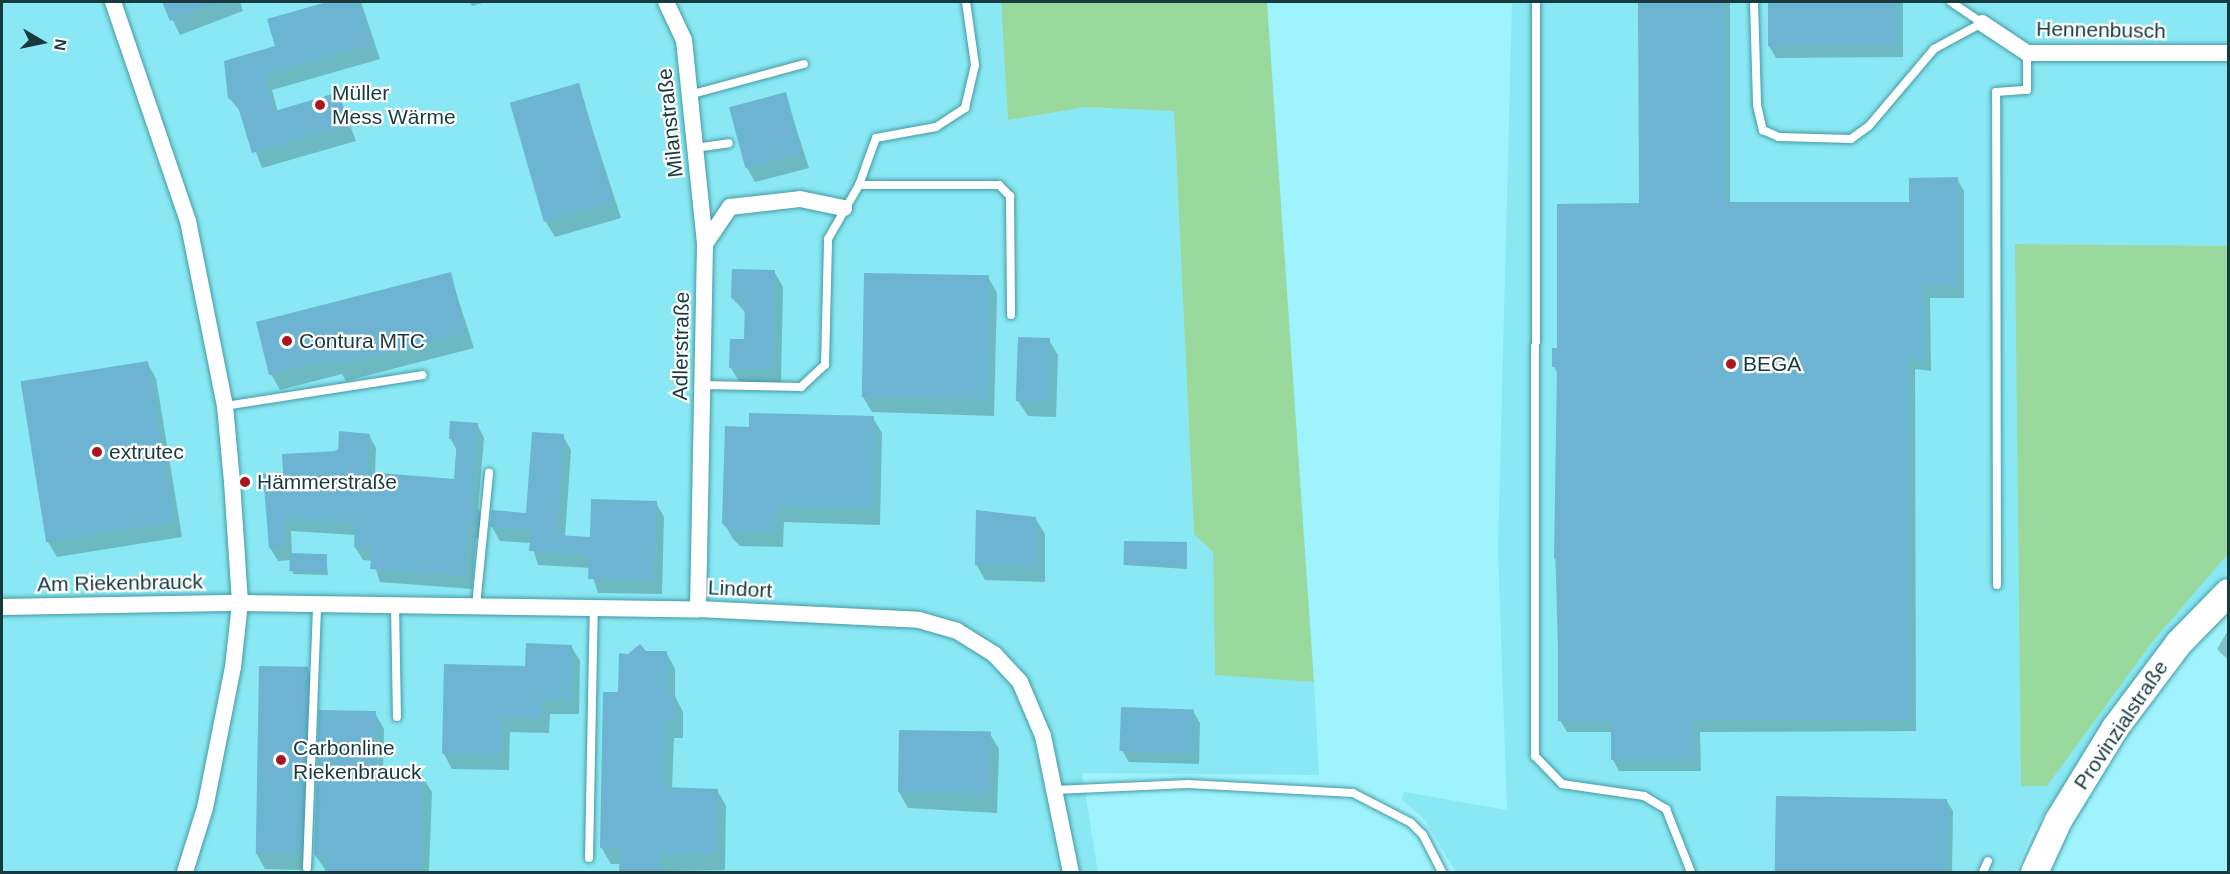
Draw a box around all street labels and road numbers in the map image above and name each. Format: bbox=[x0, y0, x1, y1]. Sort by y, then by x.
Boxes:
street label: Hennenbusch bbox=[2036, 16, 2166, 44]
street label: Milanstraße bbox=[652, 67, 688, 179]
street label: Adlerstraße bbox=[667, 292, 695, 400]
street label: Am Riekenbrauck bbox=[37, 569, 203, 597]
street label: Lindort bbox=[707, 575, 773, 603]
street label: Provinzialstraße bbox=[2068, 656, 2174, 794]

